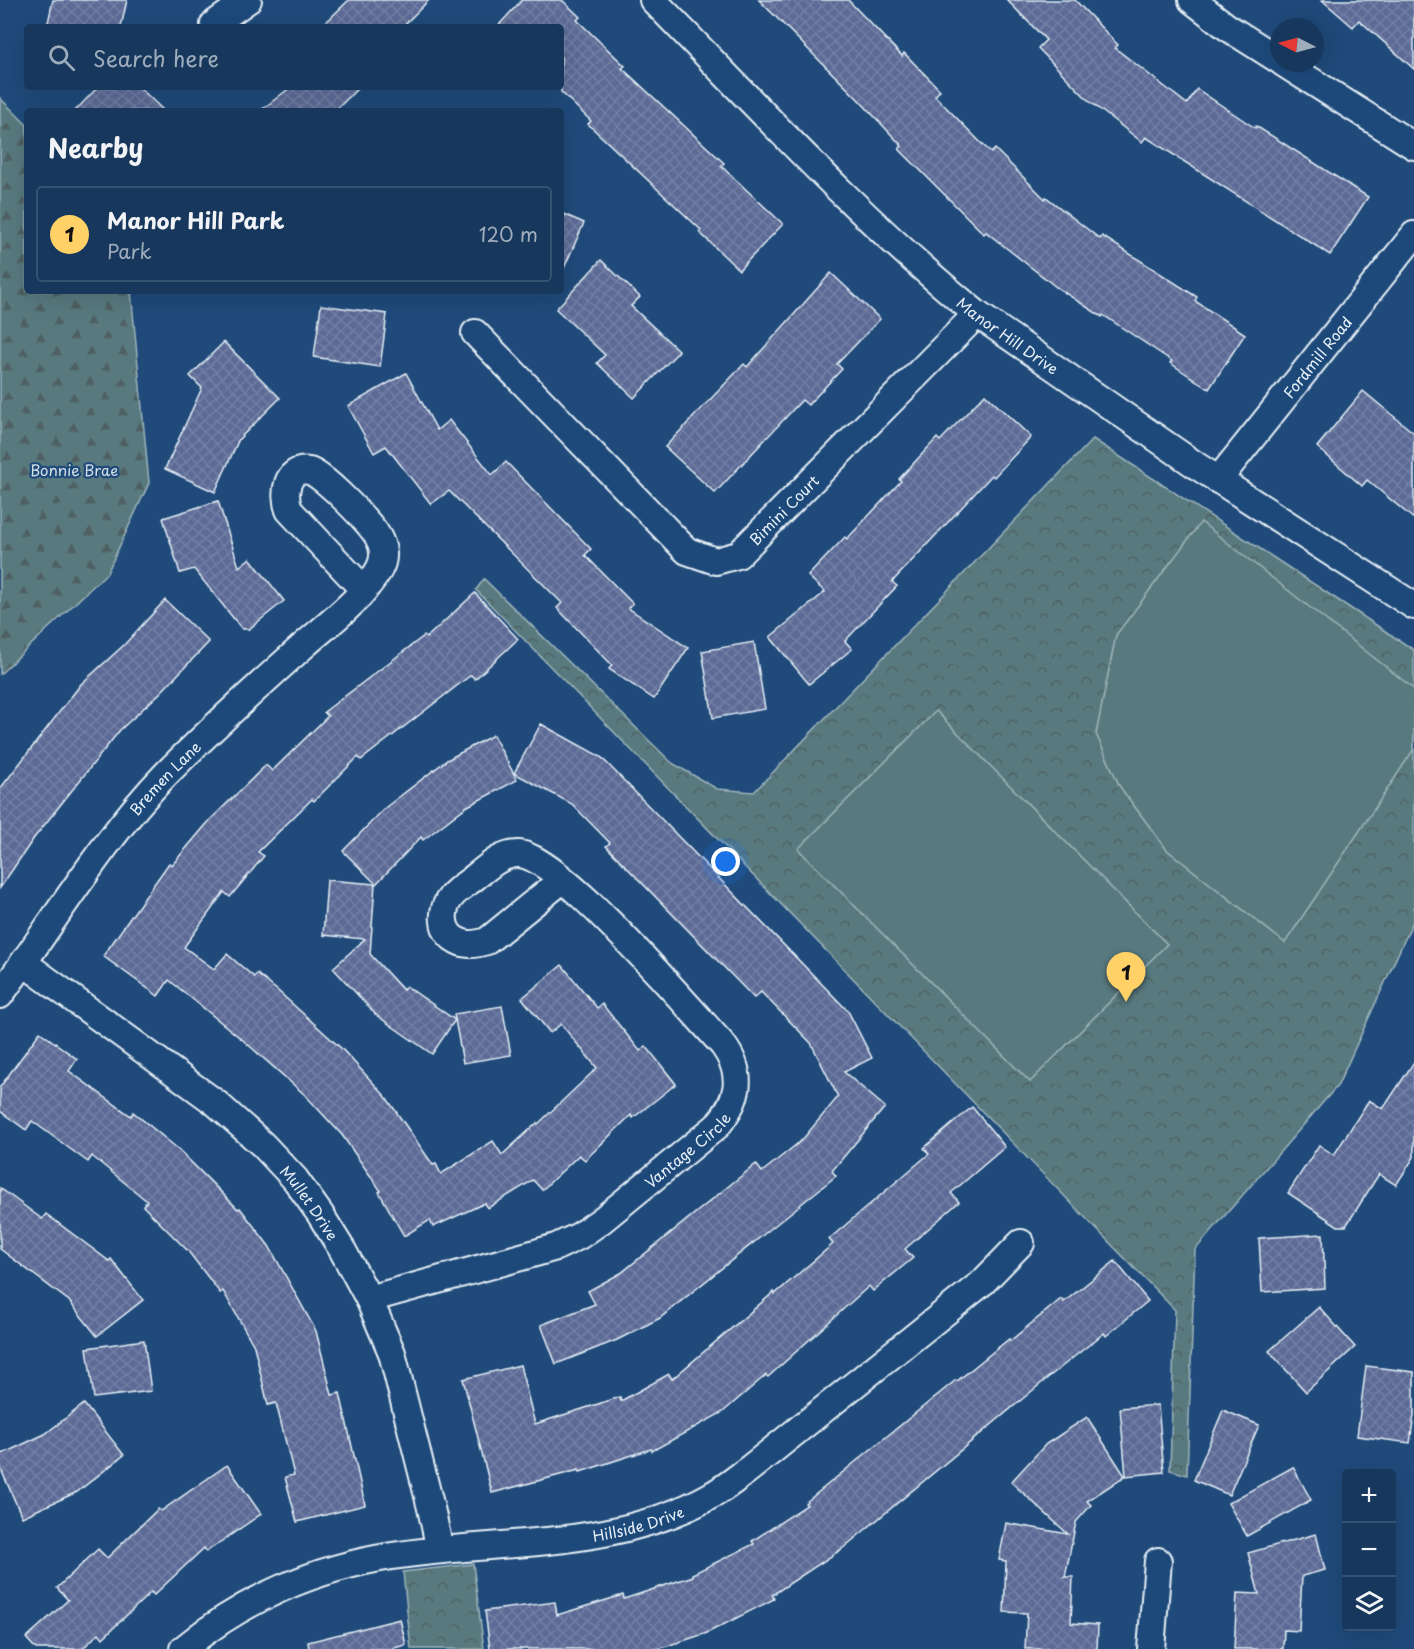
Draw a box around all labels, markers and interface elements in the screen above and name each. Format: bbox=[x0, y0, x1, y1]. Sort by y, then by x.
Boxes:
north arrow bbox=[1270, 18, 1324, 72]
search box bbox=[24, 24, 564, 90]
icon: search bbox=[45, 41, 78, 74]
text: Search here bbox=[93, 41, 219, 74]
text: Nearby bbox=[48, 128, 143, 167]
text: Manor Hill Park bbox=[107, 203, 285, 236]
text: 1 bbox=[65, 219, 74, 249]
text: 120 m bbox=[479, 219, 538, 249]
text: Park bbox=[107, 236, 152, 266]
street label: Manor Hill Drive bbox=[952, 291, 1064, 379]
street label: Fordmill Road bbox=[1277, 311, 1357, 403]
park label: Bonnie Brae bbox=[30, 458, 118, 481]
street label: Bimini Court bbox=[743, 469, 823, 550]
street label: Bremen Lane bbox=[123, 735, 205, 820]
your location bbox=[711, 847, 740, 876]
pin: 1 bbox=[1106, 952, 1146, 1002]
street label: Vantage Circle bbox=[639, 1107, 735, 1193]
street label: Mullet Drive bbox=[275, 1159, 345, 1244]
map controls bbox=[1342, 1469, 1396, 1631]
button: + bbox=[1342, 1469, 1396, 1523]
street label: Hillside Drive bbox=[591, 1499, 687, 1546]
button: − bbox=[1342, 1523, 1396, 1577]
button: layers bbox=[1342, 1577, 1396, 1631]

